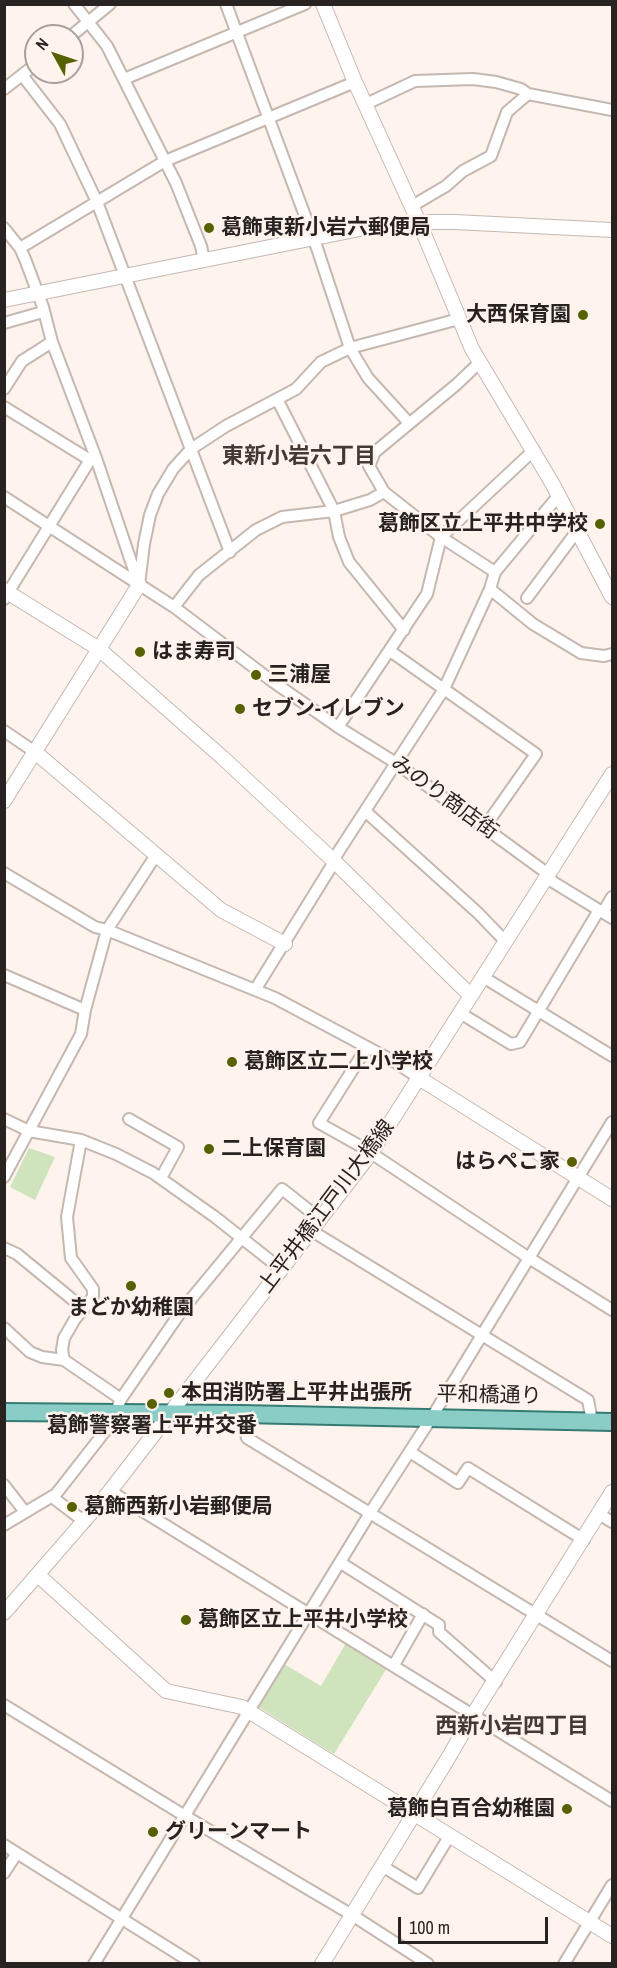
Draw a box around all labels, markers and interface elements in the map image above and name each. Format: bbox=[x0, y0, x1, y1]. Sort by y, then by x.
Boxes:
north arrow bbox=[24, 24, 84, 84]
text: N bbox=[30, 33, 53, 54]
place label: 葛飾東新小岩六郵便局 bbox=[221, 215, 431, 241]
marker: 葛飾東新小岩六郵便局 bbox=[202, 221, 216, 235]
place label: 大西保育園 bbox=[466, 302, 571, 328]
marker: 大西保育園 bbox=[576, 308, 590, 322]
district label: 東新小岩六丁目 bbox=[222, 444, 376, 470]
place label: 葛飾区立上平井中学校 bbox=[378, 511, 588, 537]
marker: 葛飾区立上平井中学校 bbox=[593, 517, 607, 531]
place label: はま寿司 bbox=[152, 639, 236, 665]
marker: はま寿司 bbox=[133, 645, 147, 659]
place label: 三浦屋 bbox=[268, 662, 331, 688]
marker: 三浦屋 bbox=[249, 668, 263, 682]
place label: セブン-イレブン bbox=[252, 696, 405, 722]
marker: セブン-イレブン bbox=[233, 702, 247, 716]
street label: みのり商店街 bbox=[386, 751, 502, 845]
place label: 葛飾区立二上小学校 bbox=[244, 1049, 433, 1075]
marker: 葛飾区立二上小学校 bbox=[225, 1055, 239, 1069]
street label: 上平井橋江戸川大橋線 bbox=[254, 1116, 400, 1298]
place label: 二上保育園 bbox=[221, 1136, 326, 1162]
marker: 二上保育園 bbox=[202, 1142, 216, 1156]
place label: はらぺこ家 bbox=[455, 1149, 560, 1175]
marker: はらぺこ家 bbox=[565, 1155, 579, 1169]
marker: まどか幼稚園 bbox=[124, 1279, 138, 1293]
place label: まどか幼稚園 bbox=[68, 1295, 194, 1321]
place label: 本田消防署上平井出張所 bbox=[181, 1380, 412, 1406]
street label: 平和橋通り bbox=[436, 1382, 542, 1410]
marker: 本田消防署上平井出張所 bbox=[162, 1386, 176, 1400]
marker: 葛飾警察署上平井交番 bbox=[145, 1397, 159, 1411]
place label: 葛飾警察署上平井交番 bbox=[47, 1413, 257, 1439]
place label: 葛飾西新小岩郵便局 bbox=[84, 1494, 273, 1520]
marker: 葛飾西新小岩郵便局 bbox=[65, 1500, 79, 1514]
place label: 葛飾区立上平井小学校 bbox=[198, 1607, 408, 1633]
marker: 葛飾区立上平井小学校 bbox=[179, 1613, 193, 1627]
district label: 西新小岩四丁目 bbox=[435, 1714, 589, 1740]
place label: 葛飾白百合幼稚園 bbox=[387, 1796, 555, 1822]
marker: 葛飾白百合幼稚園 bbox=[560, 1802, 574, 1816]
place label: グリーンマート bbox=[165, 1819, 312, 1845]
marker: グリーンマート bbox=[146, 1825, 160, 1839]
scale bar bbox=[401, 1905, 551, 1943]
text: 100 m bbox=[409, 1915, 450, 1940]

